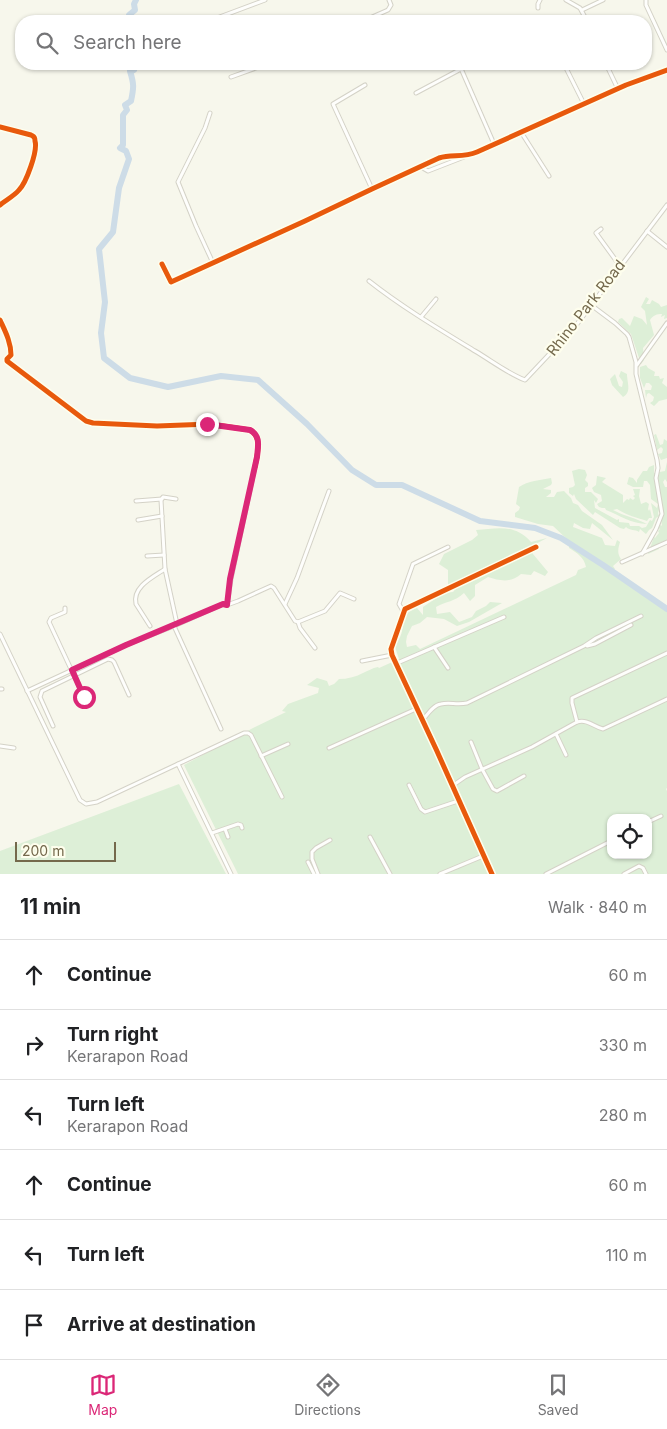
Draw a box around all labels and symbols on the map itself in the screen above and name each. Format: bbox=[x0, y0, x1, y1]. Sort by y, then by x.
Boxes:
street label: Rhino Park Road bbox=[542, 256, 629, 360]
route end bbox=[196, 413, 219, 436]
route start bbox=[73, 686, 96, 709]
scale bar bbox=[15, 839, 116, 862]

